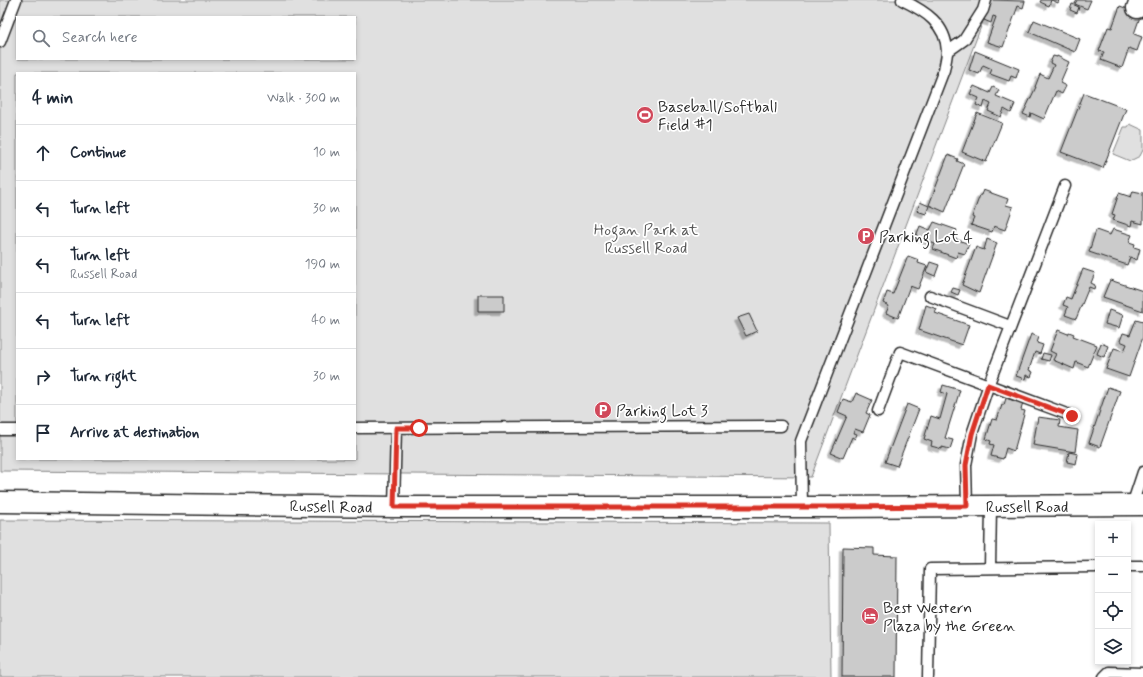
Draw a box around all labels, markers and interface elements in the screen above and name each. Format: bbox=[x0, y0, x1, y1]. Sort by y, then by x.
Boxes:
search box bbox=[16, 16, 356, 60]
icon: search bbox=[30, 27, 52, 49]
text: Search here bbox=[62, 28, 138, 48]
text: 4 min bbox=[32, 87, 73, 109]
text: Walk · 300 m bbox=[267, 90, 340, 107]
place label: Baseball/Softball Field #1 bbox=[658, 97, 777, 136]
sports icon: Baseball/Softball Field #1 bbox=[635, 105, 655, 125]
icon: ahead bbox=[32, 142, 54, 164]
text: Continue bbox=[70, 143, 126, 163]
text: 10 m bbox=[313, 144, 340, 161]
icon: left bbox=[32, 198, 54, 220]
text: Turn left bbox=[70, 199, 130, 219]
text: 30 m bbox=[313, 200, 340, 217]
park label: Hogan Park at Russell Road bbox=[594, 220, 699, 259]
parking icon: Parking Lot 4 bbox=[856, 226, 876, 246]
place label: Parking Lot 4 bbox=[879, 227, 973, 249]
text: Turn left bbox=[70, 246, 130, 266]
icon: left bbox=[32, 254, 54, 276]
text: 190 m bbox=[305, 256, 340, 273]
text: Russell Road bbox=[70, 266, 137, 283]
icon: left bbox=[32, 310, 54, 332]
text: Turn left bbox=[70, 311, 130, 331]
text: 40 m bbox=[311, 312, 340, 329]
icon: right bbox=[32, 366, 54, 388]
text: Turn right bbox=[70, 367, 137, 387]
text: 30 m bbox=[313, 368, 340, 385]
parking icon: Parking Lot 3 bbox=[593, 400, 613, 420]
place label: Parking Lot 3 bbox=[616, 401, 708, 423]
route end bbox=[1063, 407, 1081, 425]
route start bbox=[410, 419, 428, 437]
icon: arrive bbox=[32, 422, 54, 444]
text: Arrive at destination bbox=[70, 423, 199, 443]
street label: Russell Road bbox=[289, 496, 373, 519]
street label: Russell Road bbox=[986, 497, 1068, 518]
map controls bbox=[1095, 521, 1131, 665]
button: + bbox=[1095, 521, 1131, 557]
button: − bbox=[1095, 557, 1131, 593]
button: locate bbox=[1095, 593, 1131, 629]
place label: Best Western Plaza by the Green bbox=[883, 598, 1016, 637]
hotel icon: Best Western Plaza by the Green bbox=[860, 606, 880, 626]
button: layers bbox=[1095, 629, 1131, 665]

